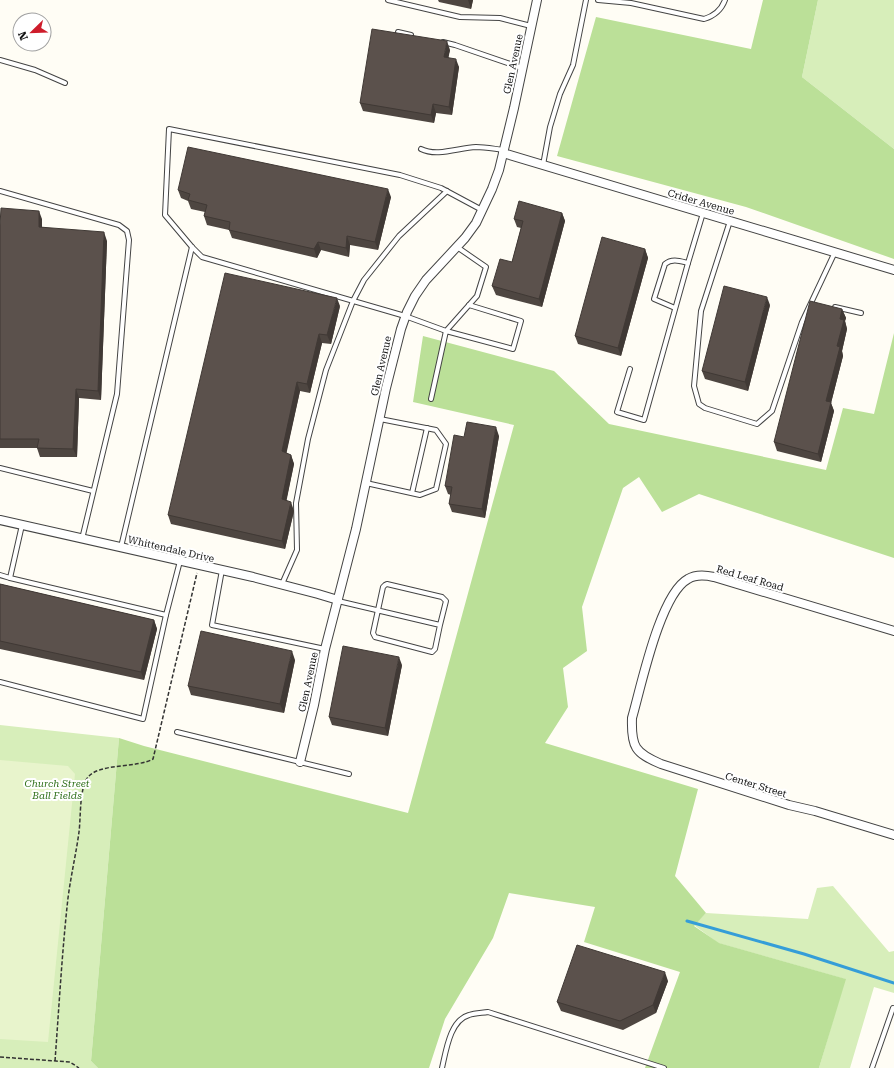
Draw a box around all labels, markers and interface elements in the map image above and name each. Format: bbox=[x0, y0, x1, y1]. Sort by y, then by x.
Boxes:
north arrow bbox=[12, 12, 52, 52]
text: N bbox=[15, 29, 31, 42]
street label: Glen Avenue bbox=[501, 32, 525, 95]
street label: Crider Avenue bbox=[666, 187, 736, 217]
street label: Glen Avenue bbox=[369, 334, 393, 397]
street label: Whittendale Drive bbox=[127, 534, 216, 564]
street label: Red Leaf Road bbox=[715, 563, 785, 593]
street label: Glen Avenue bbox=[296, 650, 320, 713]
street label: Center Street bbox=[724, 770, 788, 800]
park label: Church Street Ball Fields bbox=[25, 778, 90, 801]

